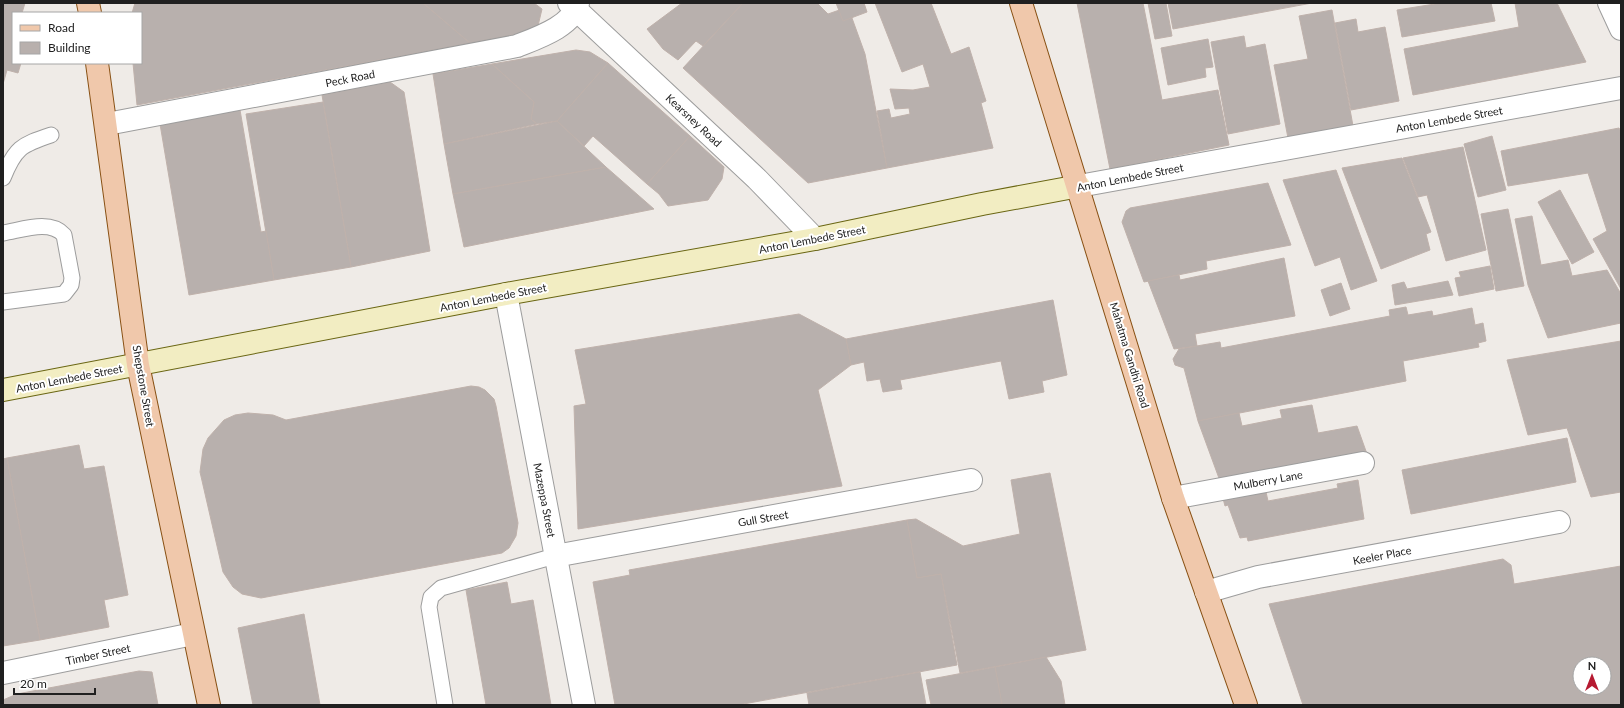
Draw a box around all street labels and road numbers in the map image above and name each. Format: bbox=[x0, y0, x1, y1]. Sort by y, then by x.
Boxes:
street label: Peck Road bbox=[324, 67, 376, 89]
street label: Kearsney Road bbox=[663, 91, 725, 149]
street label: Anton Lembede Street bbox=[1394, 103, 1504, 135]
street label: Anton Lembede Street bbox=[1076, 160, 1185, 194]
street label: Anton Lembede Street bbox=[758, 222, 867, 256]
street label: Anton Lembede Street bbox=[439, 280, 548, 314]
street label: Mahatma Gandhi Road bbox=[1108, 300, 1152, 410]
street label: Shepstone Street bbox=[130, 344, 158, 428]
street label: Anton Lembede Street bbox=[15, 361, 124, 395]
street label: Mazeppa Street bbox=[531, 462, 559, 538]
street label: Mulberry Lane bbox=[1232, 467, 1304, 492]
street label: Gull Street bbox=[737, 507, 789, 529]
street label: Keeler Place bbox=[1352, 543, 1412, 567]
street label: Timber Street bbox=[65, 641, 132, 667]

